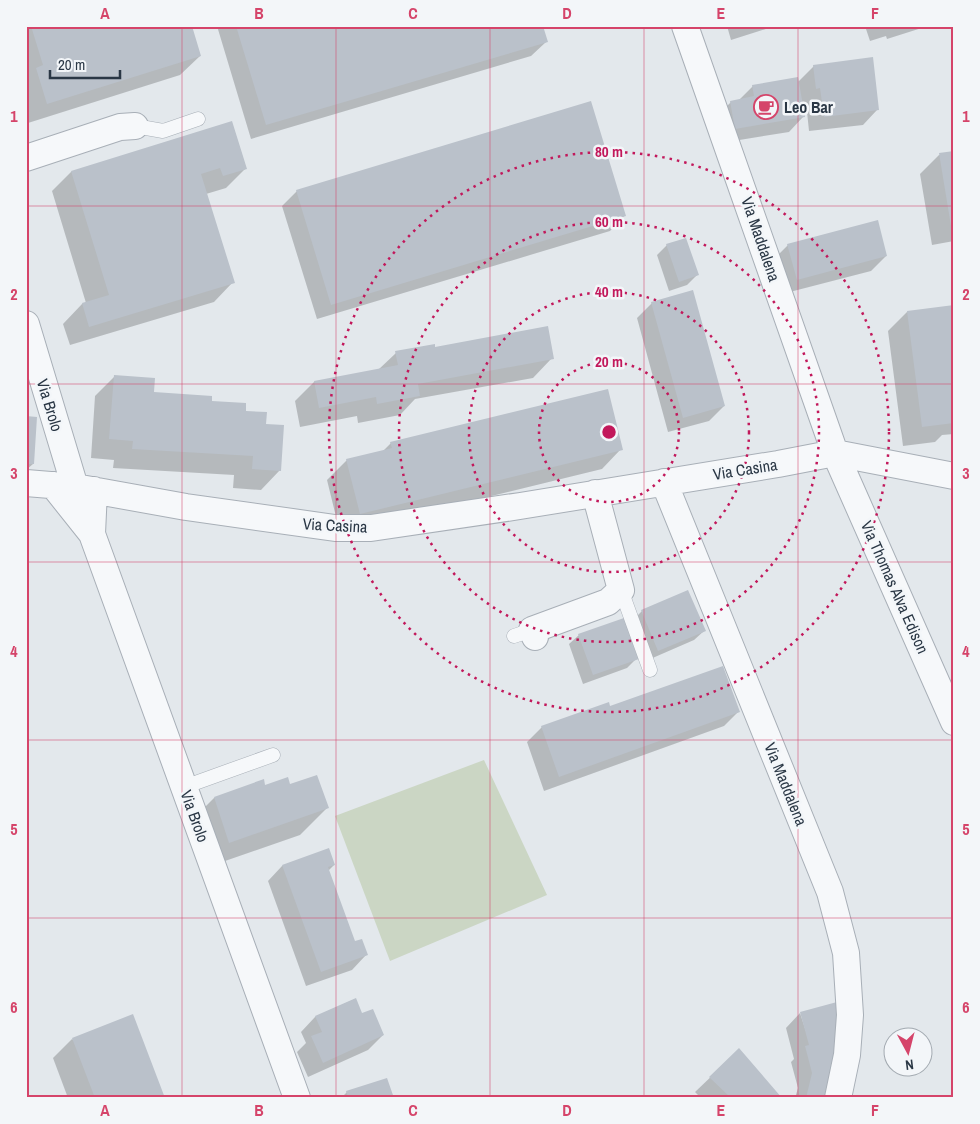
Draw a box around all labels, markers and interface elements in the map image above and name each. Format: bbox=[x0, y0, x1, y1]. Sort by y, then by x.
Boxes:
text: A bbox=[100, 2, 110, 24]
text: B bbox=[254, 2, 264, 24]
text: C bbox=[408, 2, 418, 24]
text: D bbox=[562, 2, 572, 24]
text: E bbox=[717, 2, 726, 24]
text: F bbox=[871, 2, 879, 24]
scale bar bbox=[50, 48, 120, 80]
text: 20 m bbox=[58, 54, 85, 75]
cafe icon: Leo Bar bbox=[753, 94, 779, 120]
place label: Leo Bar bbox=[784, 96, 834, 118]
text: 1 bbox=[10, 105, 18, 127]
text: 1 bbox=[962, 105, 970, 127]
text: 80 m bbox=[595, 141, 623, 162]
street label: Via Maddalena bbox=[736, 194, 786, 285]
text: 60 m bbox=[595, 211, 623, 232]
text: 40 m bbox=[595, 281, 623, 302]
text: 2 bbox=[10, 283, 18, 305]
text: 2 bbox=[962, 283, 970, 305]
text: 20 m bbox=[595, 351, 623, 372]
street label: Via Brolo bbox=[32, 376, 68, 434]
centre of rings bbox=[600, 423, 618, 441]
street label: Via Casina bbox=[711, 453, 779, 485]
text: 3 bbox=[10, 462, 18, 484]
text: 3 bbox=[962, 462, 970, 484]
street label: Via Casina bbox=[302, 512, 369, 538]
street label: Via Thomas Alva Edison bbox=[856, 517, 934, 657]
text: 4 bbox=[10, 640, 18, 662]
text: 4 bbox=[962, 640, 970, 662]
street label: Via Maddalena bbox=[759, 739, 813, 830]
street label: Via Brolo bbox=[175, 787, 215, 845]
text: 5 bbox=[10, 818, 18, 840]
text: 5 bbox=[962, 818, 970, 840]
text: 6 bbox=[10, 996, 18, 1018]
text: 6 bbox=[962, 996, 970, 1018]
north arrow bbox=[882, 1026, 932, 1076]
text: N bbox=[904, 1055, 915, 1074]
text: A bbox=[100, 1099, 110, 1121]
text: B bbox=[254, 1099, 264, 1121]
text: C bbox=[408, 1099, 418, 1121]
text: D bbox=[562, 1099, 572, 1121]
text: E bbox=[717, 1099, 726, 1121]
text: F bbox=[871, 1099, 879, 1121]

